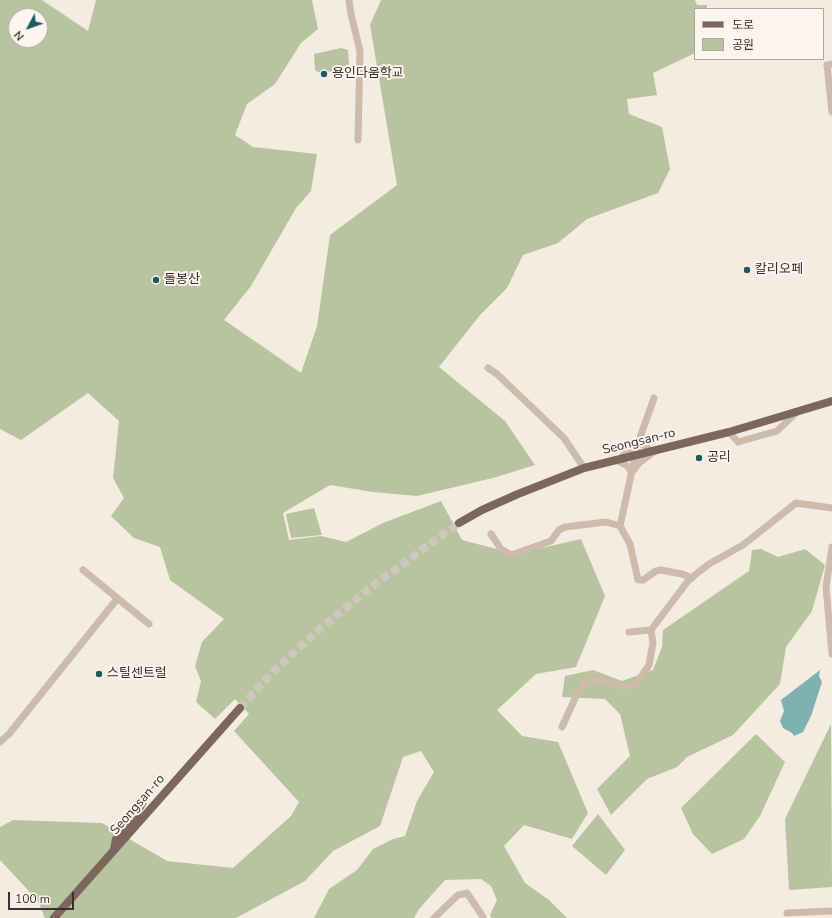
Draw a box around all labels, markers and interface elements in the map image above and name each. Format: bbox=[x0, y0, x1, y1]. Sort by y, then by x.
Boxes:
north arrow bbox=[8, 8, 48, 48]
legend bbox=[694, 8, 824, 60]
text: 도로 bbox=[732, 17, 754, 33]
text: N bbox=[11, 28, 28, 44]
text: 공원 bbox=[732, 37, 754, 53]
place label: 용인다움학교 bbox=[332, 66, 404, 82]
marker: 용인다움학교 bbox=[319, 69, 329, 79]
place label: 칼리오페 bbox=[755, 262, 803, 278]
marker: 칼리오페 bbox=[742, 265, 752, 275]
place label: 돌봉산 bbox=[164, 272, 200, 288]
marker: 돌봉산 bbox=[151, 275, 161, 285]
street label: Seongsan-ro bbox=[601, 425, 677, 459]
place label: 공리 bbox=[707, 450, 731, 466]
marker: 공리 bbox=[694, 453, 704, 463]
place label: 스틸센트럴 bbox=[107, 666, 167, 682]
marker: 스틸센트럴 bbox=[94, 669, 104, 679]
street label: Seongsan-ro bbox=[108, 772, 168, 838]
scale bar bbox=[10, 884, 76, 910]
text: 100 m bbox=[15, 891, 50, 907]

